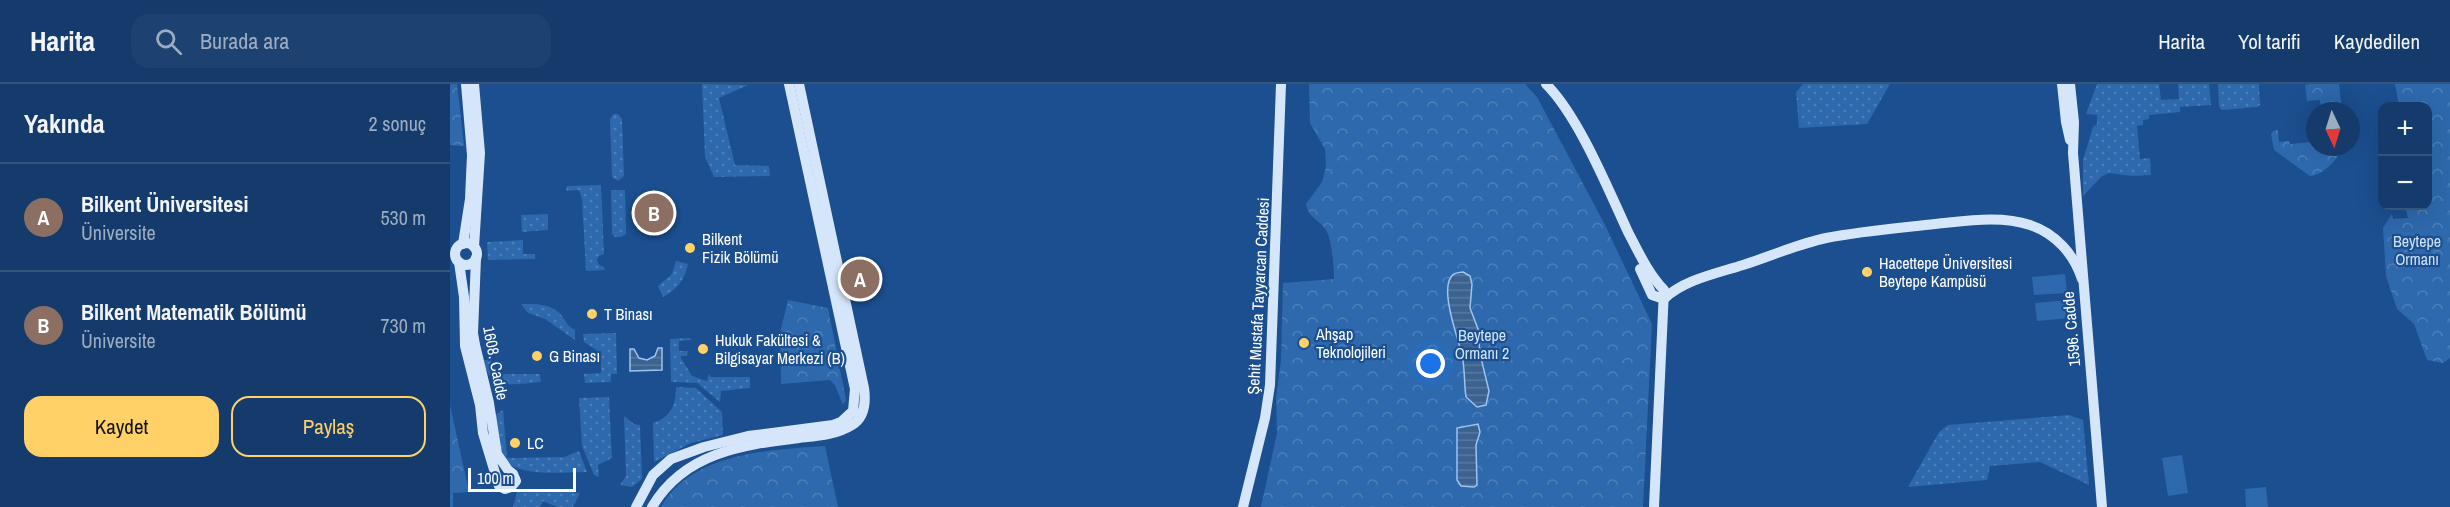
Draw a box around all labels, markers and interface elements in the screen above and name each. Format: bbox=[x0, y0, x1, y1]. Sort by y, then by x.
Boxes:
search box bbox=[131, 14, 551, 68]
text: Harita bbox=[30, 22, 95, 60]
icon: search bbox=[152, 25, 185, 58]
text: Burada ara bbox=[200, 26, 289, 56]
text: Harita bbox=[2158, 27, 2205, 56]
text: Yol tarifi bbox=[2238, 27, 2301, 56]
text: Kaydedilen bbox=[2334, 27, 2420, 56]
north arrow bbox=[2306, 102, 2360, 156]
map controls bbox=[2378, 102, 2432, 210]
button: + bbox=[2378, 102, 2432, 156]
text: Yakında bbox=[24, 106, 105, 141]
text: 2 sonuç bbox=[369, 110, 426, 137]
button: − bbox=[2378, 156, 2432, 210]
text: Bilkent Üniversitesi bbox=[81, 189, 248, 219]
pin: B bbox=[634, 190, 674, 236]
street label: Şehit Mustafa Tayyarcan Caddesi bbox=[1242, 197, 1274, 395]
text: A bbox=[38, 204, 49, 231]
text: 530 m bbox=[380, 204, 426, 231]
text: Üniversite bbox=[81, 219, 156, 246]
place label: Bilkent Fizik Bölümü bbox=[702, 228, 779, 268]
park label: Beytepe Ormanı bbox=[2393, 230, 2441, 270]
marker: Bilkent Fizik Bölümü bbox=[683, 241, 697, 255]
place label: Hacettepe Üniversitesi Beytepe Kampüsü bbox=[1879, 252, 2012, 292]
pin: A bbox=[840, 256, 880, 302]
marker: Hacettepe Üniversitesi Beytepe Kampüsü bbox=[1860, 265, 1874, 279]
street label: 1596. Cadde bbox=[2057, 291, 2085, 367]
text: Bilkent Matematik Bölümü bbox=[81, 297, 307, 327]
place label: T Binası bbox=[604, 303, 653, 325]
marker: T Binası bbox=[585, 307, 599, 321]
text: B bbox=[38, 312, 49, 339]
text: 730 m bbox=[380, 312, 426, 339]
place label: Ahşap Teknolojileri bbox=[1315, 323, 1386, 363]
street label: 1608. Cadde bbox=[478, 324, 514, 402]
park label: Beytepe Ormanı 2 bbox=[1455, 324, 1509, 364]
text: Üniversite bbox=[81, 327, 156, 354]
place label: Hukuk Fakültesi & Bilgisayar Merkezi (B) bbox=[715, 329, 845, 369]
marker: Ahşap Teknolojileri bbox=[1297, 336, 1311, 350]
marker: Hukuk Fakültesi & Bilgisayar Merkezi (B) bbox=[696, 342, 710, 356]
place label: G Binası bbox=[549, 345, 600, 367]
marker: G Binası bbox=[530, 349, 544, 363]
your location bbox=[1416, 349, 1445, 378]
button: Kaydet bbox=[24, 396, 219, 457]
button: Paylaş bbox=[231, 396, 426, 457]
place label: LC bbox=[527, 432, 544, 454]
marker: LC bbox=[508, 436, 522, 450]
scale bar bbox=[468, 465, 576, 492]
text: 100 m bbox=[477, 467, 513, 489]

